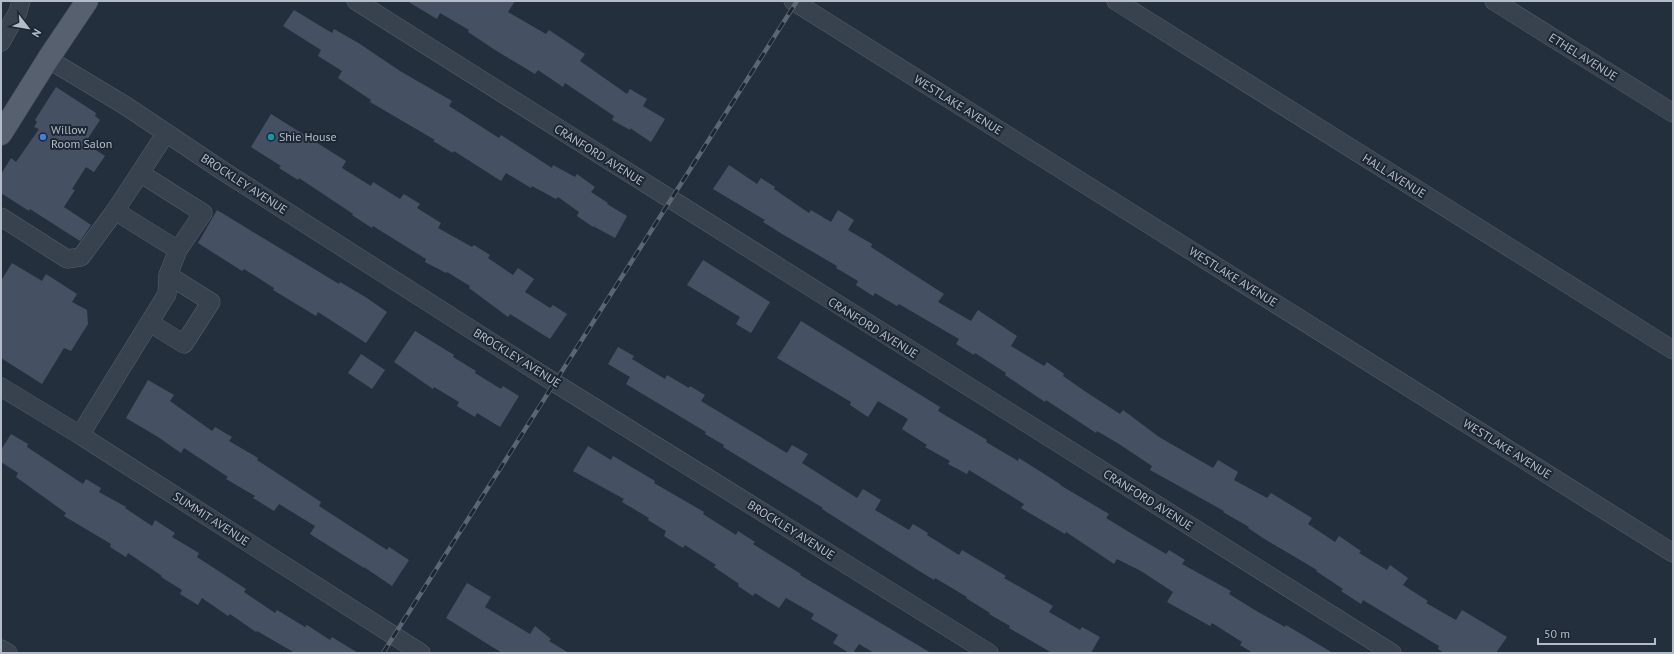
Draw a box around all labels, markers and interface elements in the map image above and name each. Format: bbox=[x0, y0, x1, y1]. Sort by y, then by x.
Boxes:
north arrow bbox=[8, 8, 48, 48]
text: N bbox=[29, 26, 44, 40]
street label: ETHEL AVENUE bbox=[1546, 30, 1620, 84]
street label: WESTLAKE AVENUE bbox=[911, 71, 1005, 138]
street label: CRANFORD AVENUE bbox=[552, 121, 647, 188]
place label: Willow Room Salon bbox=[51, 122, 112, 151]
place label: Shie House bbox=[279, 129, 337, 144]
marker: Willow Room Salon bbox=[38, 132, 48, 142]
marker: Shie House bbox=[266, 132, 276, 142]
street label: BROCKLEY AVENUE bbox=[198, 150, 290, 217]
street label: HALL AVENUE bbox=[1360, 150, 1429, 201]
street label: WESTLAKE AVENUE bbox=[1186, 243, 1280, 310]
street label: CRANFORD AVENUE bbox=[826, 294, 921, 361]
street label: BROCKLEY AVENUE bbox=[471, 325, 564, 390]
street label: WESTLAKE AVENUE bbox=[1460, 415, 1554, 482]
street label: CRANFORD AVENUE bbox=[1101, 466, 1196, 533]
street label: SUMMIT AVENUE bbox=[170, 488, 252, 549]
street label: BROCKLEY AVENUE bbox=[745, 497, 838, 562]
scale bar bbox=[1538, 620, 1655, 646]
text: 50 m bbox=[1544, 626, 1570, 641]

